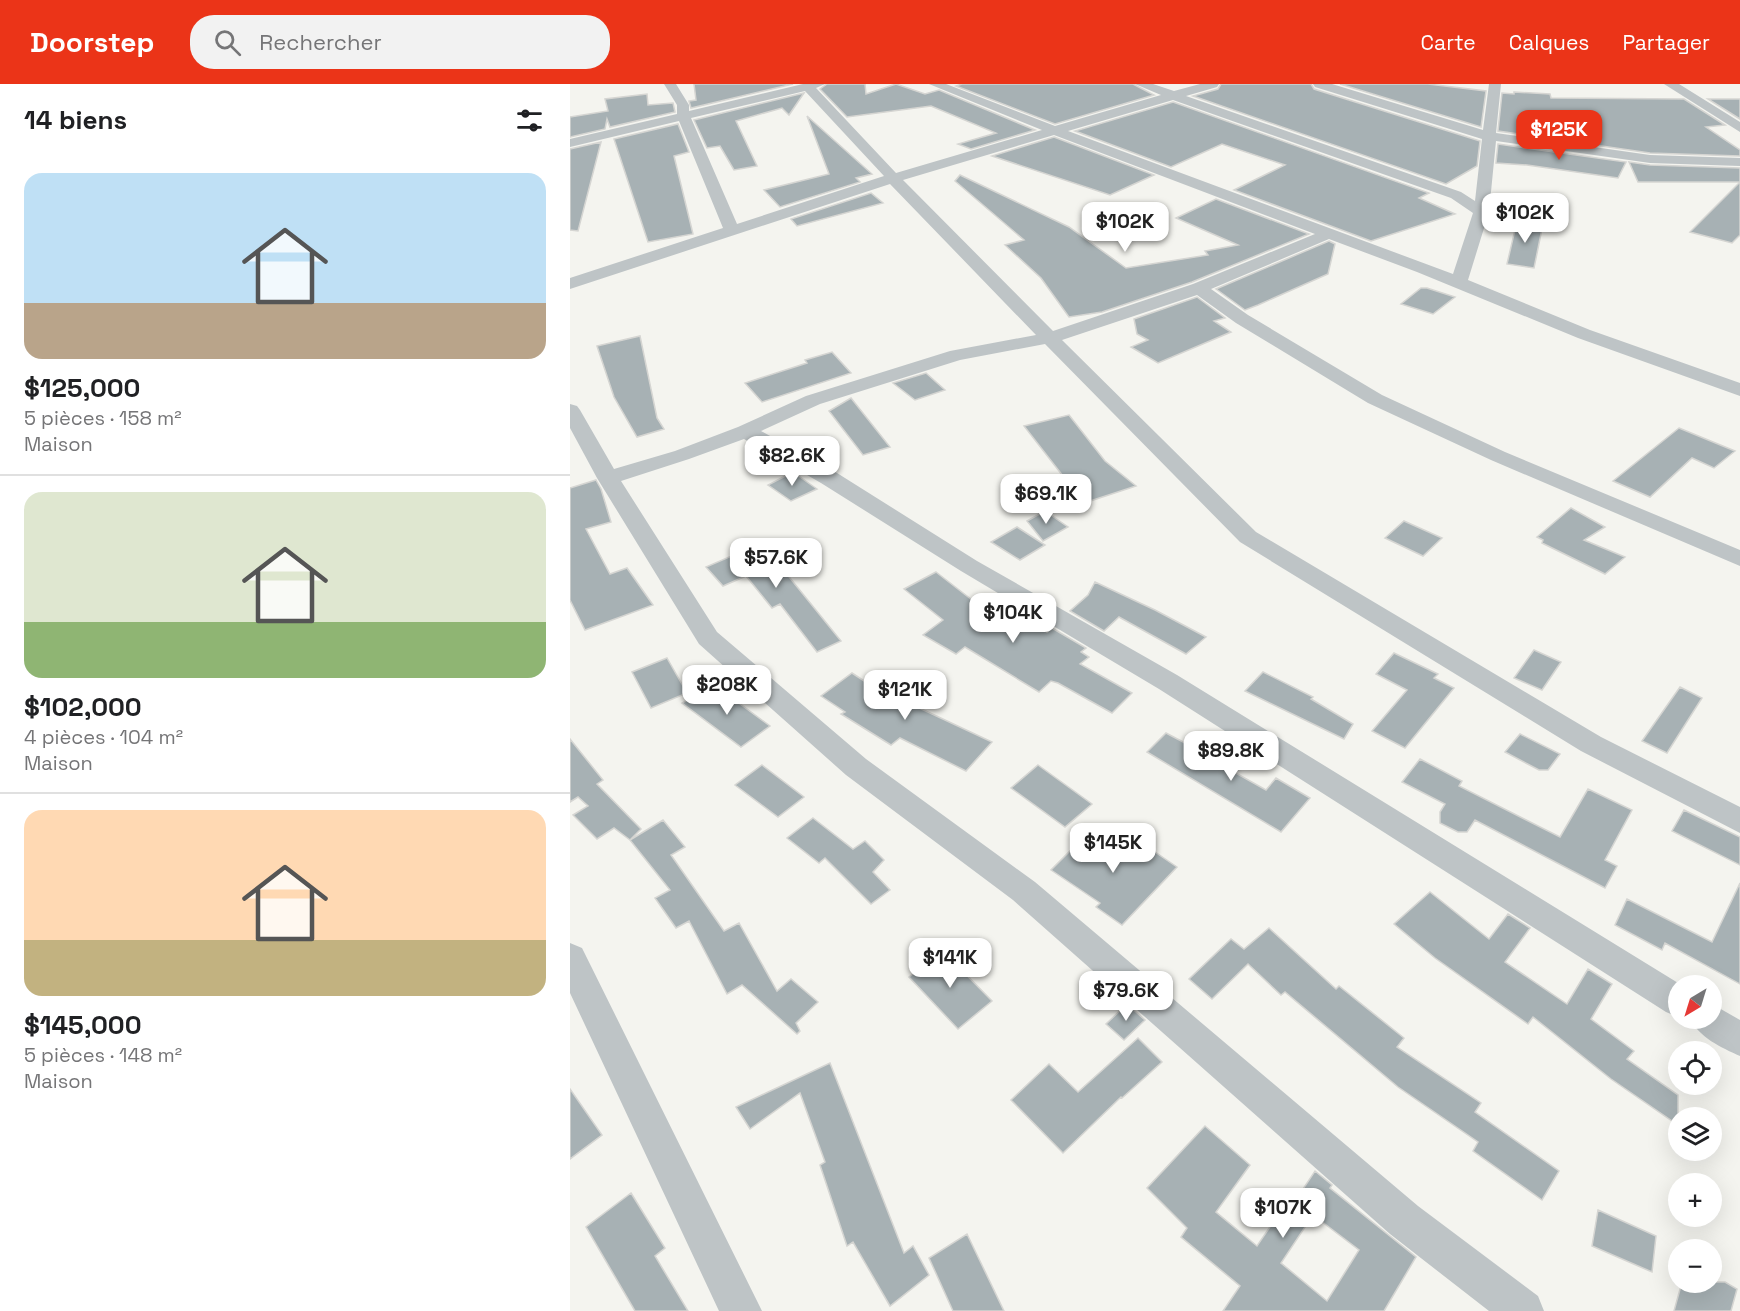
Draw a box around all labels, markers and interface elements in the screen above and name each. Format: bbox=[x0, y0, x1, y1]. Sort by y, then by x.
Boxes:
search box bbox=[190, 15, 610, 69]
text: Doorstep bbox=[30, 24, 154, 60]
icon: search bbox=[211, 26, 244, 59]
text: Rechercher bbox=[259, 28, 382, 56]
text: Carte bbox=[1421, 29, 1476, 56]
text: Calques bbox=[1509, 29, 1589, 56]
text: Partager bbox=[1622, 29, 1710, 56]
text: 14 biens bbox=[24, 103, 127, 137]
icon: filters bbox=[513, 104, 546, 137]
pin: $125K bbox=[1517, 110, 1601, 161]
text: $125K bbox=[1530, 116, 1588, 142]
pin: $102K bbox=[1483, 193, 1567, 244]
text: $102K bbox=[1496, 199, 1554, 225]
pin: $102K bbox=[1083, 202, 1167, 253]
text: $102K bbox=[1096, 208, 1154, 234]
icon: home bbox=[231, 212, 339, 320]
text: $125,000 bbox=[24, 371, 140, 405]
text: 5 pièces · 158 m² bbox=[24, 405, 182, 431]
text: Maison bbox=[24, 431, 93, 457]
pin: $82.6K bbox=[743, 436, 841, 487]
text: $82.6K bbox=[759, 442, 825, 468]
pin: $69.1K bbox=[997, 474, 1095, 525]
text: $69.1K bbox=[1014, 480, 1078, 506]
icon: home bbox=[231, 531, 339, 639]
pin: $57.6K bbox=[727, 538, 825, 589]
text: $57.6K bbox=[744, 544, 808, 570]
pin: $104K bbox=[971, 593, 1055, 644]
text: $104K bbox=[983, 599, 1043, 625]
pin: $208K bbox=[685, 665, 769, 716]
pin: $121K bbox=[863, 670, 947, 721]
text: $208K bbox=[696, 671, 758, 697]
text: $121K bbox=[878, 676, 932, 702]
text: $102,000 bbox=[24, 690, 142, 724]
text: 4 pièces · 104 m² bbox=[24, 724, 183, 750]
pin: $89.8K bbox=[1182, 731, 1280, 782]
text: $89.8K bbox=[1198, 737, 1264, 763]
text: Maison bbox=[24, 750, 93, 776]
pin: $145K bbox=[1071, 823, 1155, 874]
text: $145K bbox=[1084, 829, 1142, 855]
icon: home bbox=[231, 849, 339, 957]
pin: $141K bbox=[908, 938, 992, 989]
text: $141K bbox=[923, 944, 977, 970]
pin: $79.6K bbox=[1077, 971, 1175, 1022]
north arrow bbox=[1668, 975, 1722, 1029]
map controls bbox=[1668, 975, 1722, 1293]
text: $79.6K bbox=[1093, 977, 1159, 1003]
text: $145,000 bbox=[24, 1008, 142, 1042]
button: locate bbox=[1668, 1041, 1722, 1095]
text: 5 pièces · 148 m² bbox=[24, 1042, 182, 1068]
text: Maison bbox=[24, 1068, 93, 1094]
button: layers bbox=[1668, 1107, 1722, 1161]
button: + bbox=[1668, 1173, 1722, 1227]
pin: $107K bbox=[1241, 1188, 1325, 1239]
text: $107K bbox=[1254, 1194, 1312, 1220]
button: − bbox=[1668, 1239, 1722, 1293]

